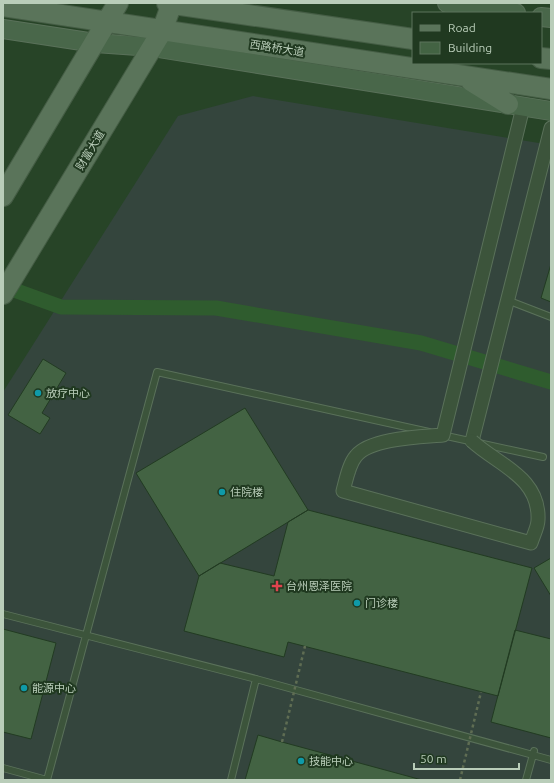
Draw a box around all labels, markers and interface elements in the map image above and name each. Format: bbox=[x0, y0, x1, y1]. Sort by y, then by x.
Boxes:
legend bbox=[412, 12, 542, 64]
text: Road bbox=[448, 21, 476, 34]
street label: 西路桥大道 bbox=[249, 38, 305, 58]
text: Building bbox=[448, 41, 492, 54]
street label: 财富大道 bbox=[74, 128, 106, 172]
place label: 放疗中心 bbox=[46, 387, 90, 399]
marker: 放疗中心 bbox=[33, 388, 43, 398]
place label: 住院楼 bbox=[230, 486, 263, 498]
marker: 住院楼 bbox=[217, 487, 227, 497]
marker: 台州恩泽医院 bbox=[271, 580, 283, 592]
place label: 台州恩泽医院 bbox=[286, 580, 352, 592]
place label: 门诊楼 bbox=[365, 597, 398, 609]
marker: 门诊楼 bbox=[352, 598, 362, 608]
place label: 能源中心 bbox=[32, 682, 76, 694]
marker: 能源中心 bbox=[19, 683, 29, 693]
scale bar bbox=[414, 745, 519, 771]
text: 50 m bbox=[420, 752, 447, 765]
place label: 技能中心 bbox=[309, 755, 353, 767]
marker: 技能中心 bbox=[296, 756, 306, 766]

